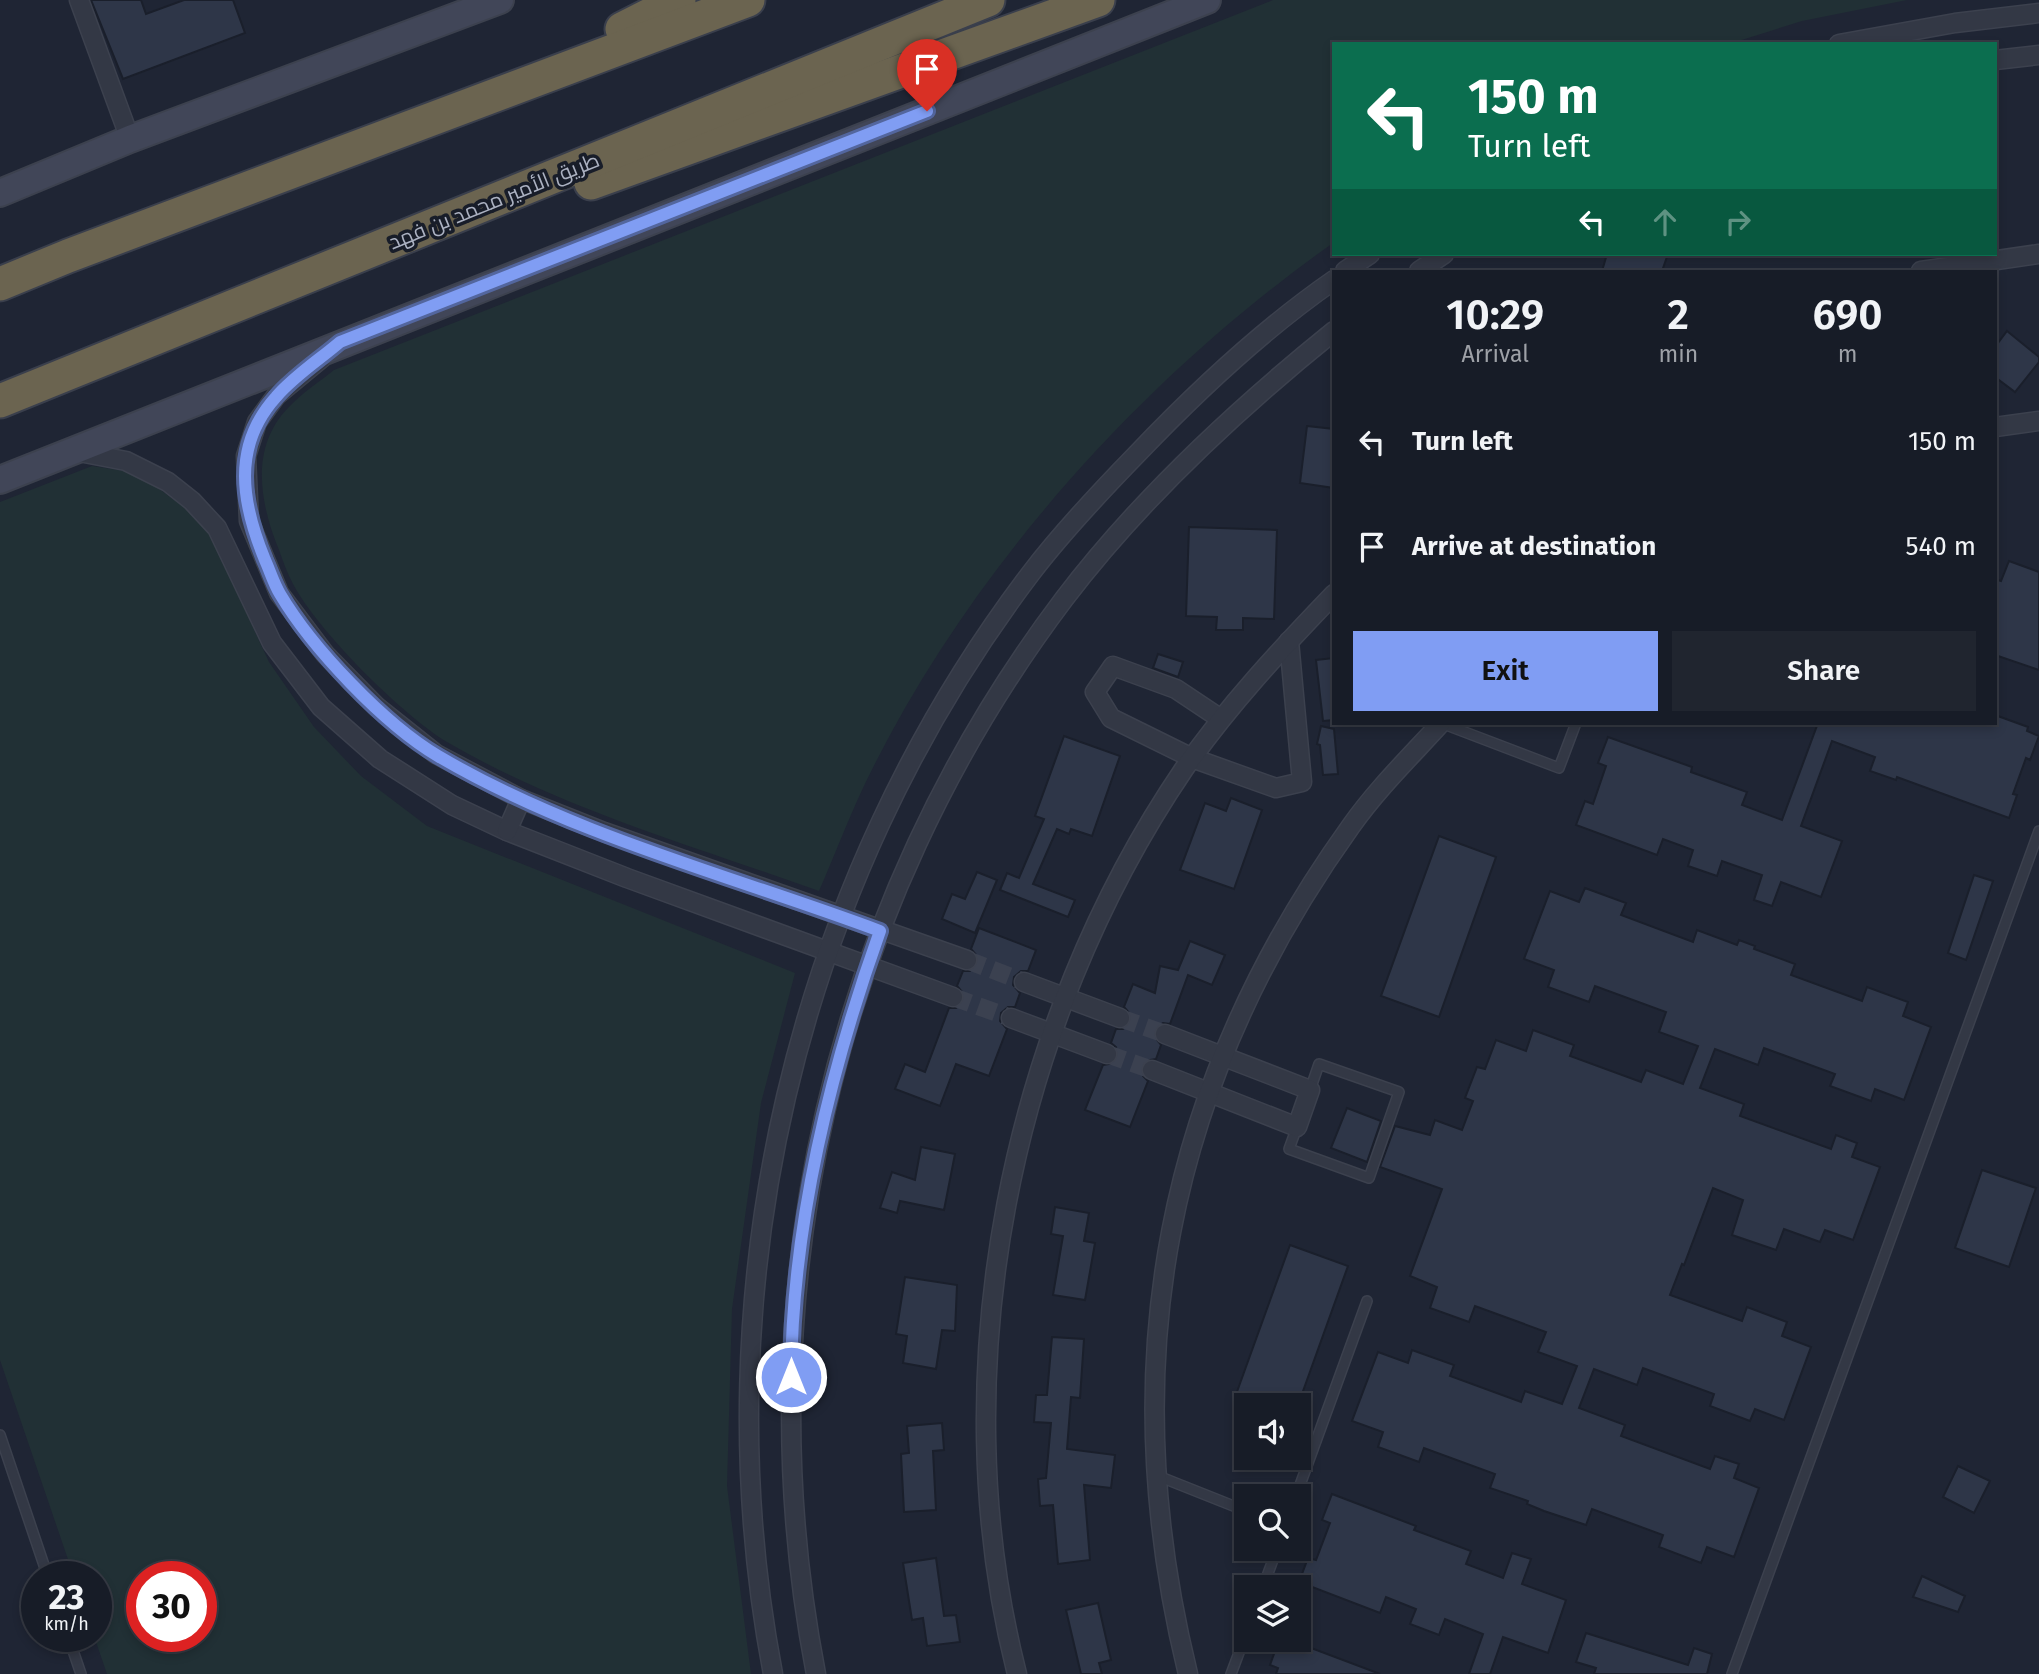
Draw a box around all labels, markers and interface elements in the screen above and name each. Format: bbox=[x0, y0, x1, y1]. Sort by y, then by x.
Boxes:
pin bbox=[897, 39, 957, 111]
icon: arrive bbox=[908, 50, 946, 88]
text: 150 m bbox=[1468, 67, 1599, 126]
icon: left bbox=[1353, 70, 1444, 161]
text: Turn left bbox=[1468, 127, 1590, 165]
street label: طريق الأمير محمد بن فهد bbox=[385, 147, 603, 255]
icon: left bbox=[1573, 203, 1611, 241]
icon: ahead bbox=[1646, 203, 1684, 241]
icon: right bbox=[1719, 203, 1757, 241]
text: 10:29 bbox=[1446, 290, 1544, 340]
text: 2 bbox=[1668, 290, 1689, 340]
text: 690 bbox=[1812, 290, 1883, 340]
text: Arrival bbox=[1462, 340, 1529, 368]
text: min bbox=[1658, 340, 1698, 368]
text: m bbox=[1838, 340, 1857, 368]
icon: left bbox=[1353, 423, 1391, 461]
text: Turn left bbox=[1412, 426, 1513, 457]
text: 150 m bbox=[1908, 426, 1976, 457]
icon: arrive bbox=[1353, 528, 1391, 566]
text: Arrive at destination bbox=[1412, 531, 1656, 562]
text: 540 m bbox=[1905, 531, 1976, 562]
button: Exit bbox=[1353, 631, 1658, 711]
button: Share bbox=[1672, 631, 1976, 711]
position arrow bbox=[754, 1340, 828, 1414]
map controls bbox=[1234, 1393, 1311, 1652]
button: sound bbox=[1234, 1393, 1311, 1470]
button: search bbox=[1234, 1484, 1311, 1561]
speed limit sign: 30 bbox=[126, 1561, 217, 1652]
button: layers bbox=[1234, 1575, 1311, 1652]
text: 23 bbox=[48, 1576, 85, 1618]
text: km/h bbox=[44, 1613, 89, 1635]

